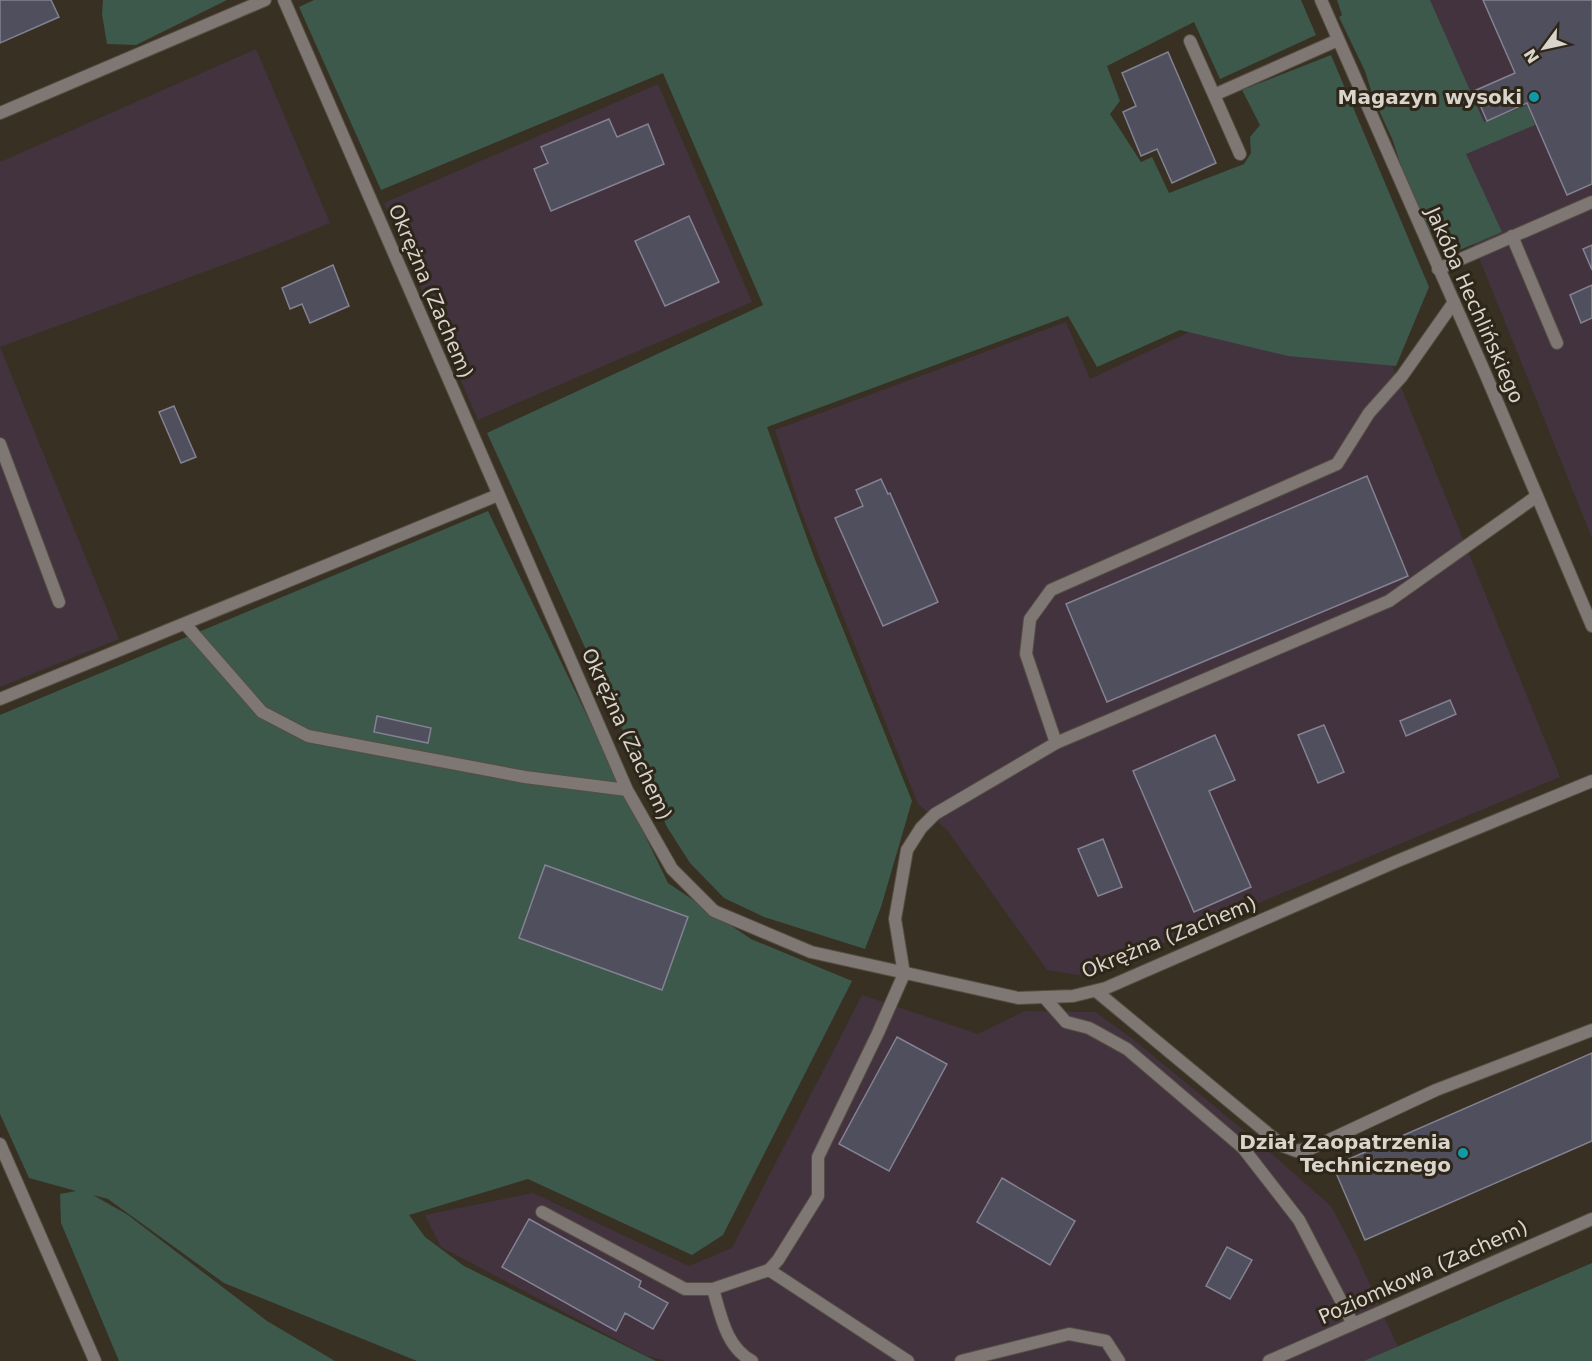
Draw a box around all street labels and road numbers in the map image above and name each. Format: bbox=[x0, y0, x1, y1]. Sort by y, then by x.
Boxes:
street label: Okrężna (Zachem) bbox=[383, 200, 479, 382]
street label: Jakóba Hechlińskiego bbox=[1420, 201, 1529, 407]
street label: Okrężna (Zachem) bbox=[577, 644, 677, 824]
street label: Okrężna (Zachem) bbox=[1078, 891, 1260, 983]
street label: Poziomkowa (Zachem) bbox=[1315, 1215, 1531, 1329]

